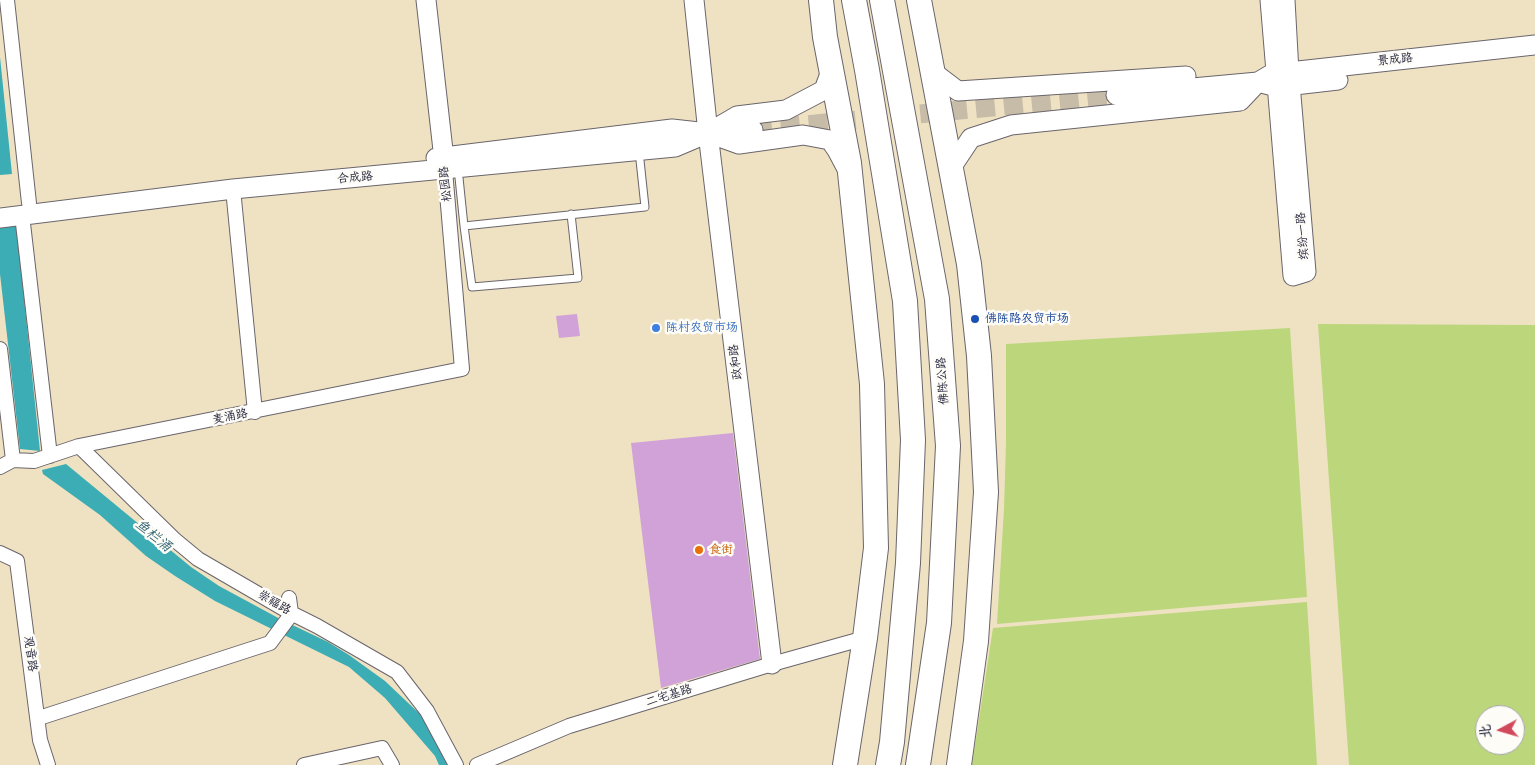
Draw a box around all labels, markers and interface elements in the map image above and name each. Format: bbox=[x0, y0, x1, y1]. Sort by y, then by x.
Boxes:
street label: 景成路 bbox=[1376, 51, 1414, 69]
street label: 松园路 bbox=[437, 165, 455, 203]
street label: 合成路 bbox=[336, 169, 374, 187]
street label: 缤纷一路 bbox=[1294, 211, 1312, 261]
place label: 佛陈路农贸市场 bbox=[985, 312, 1069, 326]
marker: 佛陈路农贸市场 bbox=[969, 313, 981, 325]
place label: 陈村农贸市场 bbox=[666, 321, 738, 335]
marker: 陈村农贸市场 bbox=[650, 322, 662, 334]
street label: 政和路 bbox=[727, 343, 745, 381]
street label: 佛陈公路 bbox=[934, 357, 952, 405]
street label: 麦涌路 bbox=[211, 406, 249, 428]
water label: 鱼栏涌 bbox=[131, 516, 175, 556]
place label: 食街 bbox=[709, 543, 733, 557]
marker: 食街 bbox=[693, 544, 705, 556]
street label: 崇福路 bbox=[255, 588, 293, 618]
street label: 观音路 bbox=[20, 635, 40, 673]
street label: 二宅基路 bbox=[644, 682, 694, 710]
north arrow bbox=[1475, 705, 1525, 755]
text: 北 bbox=[1476, 724, 1495, 739]

